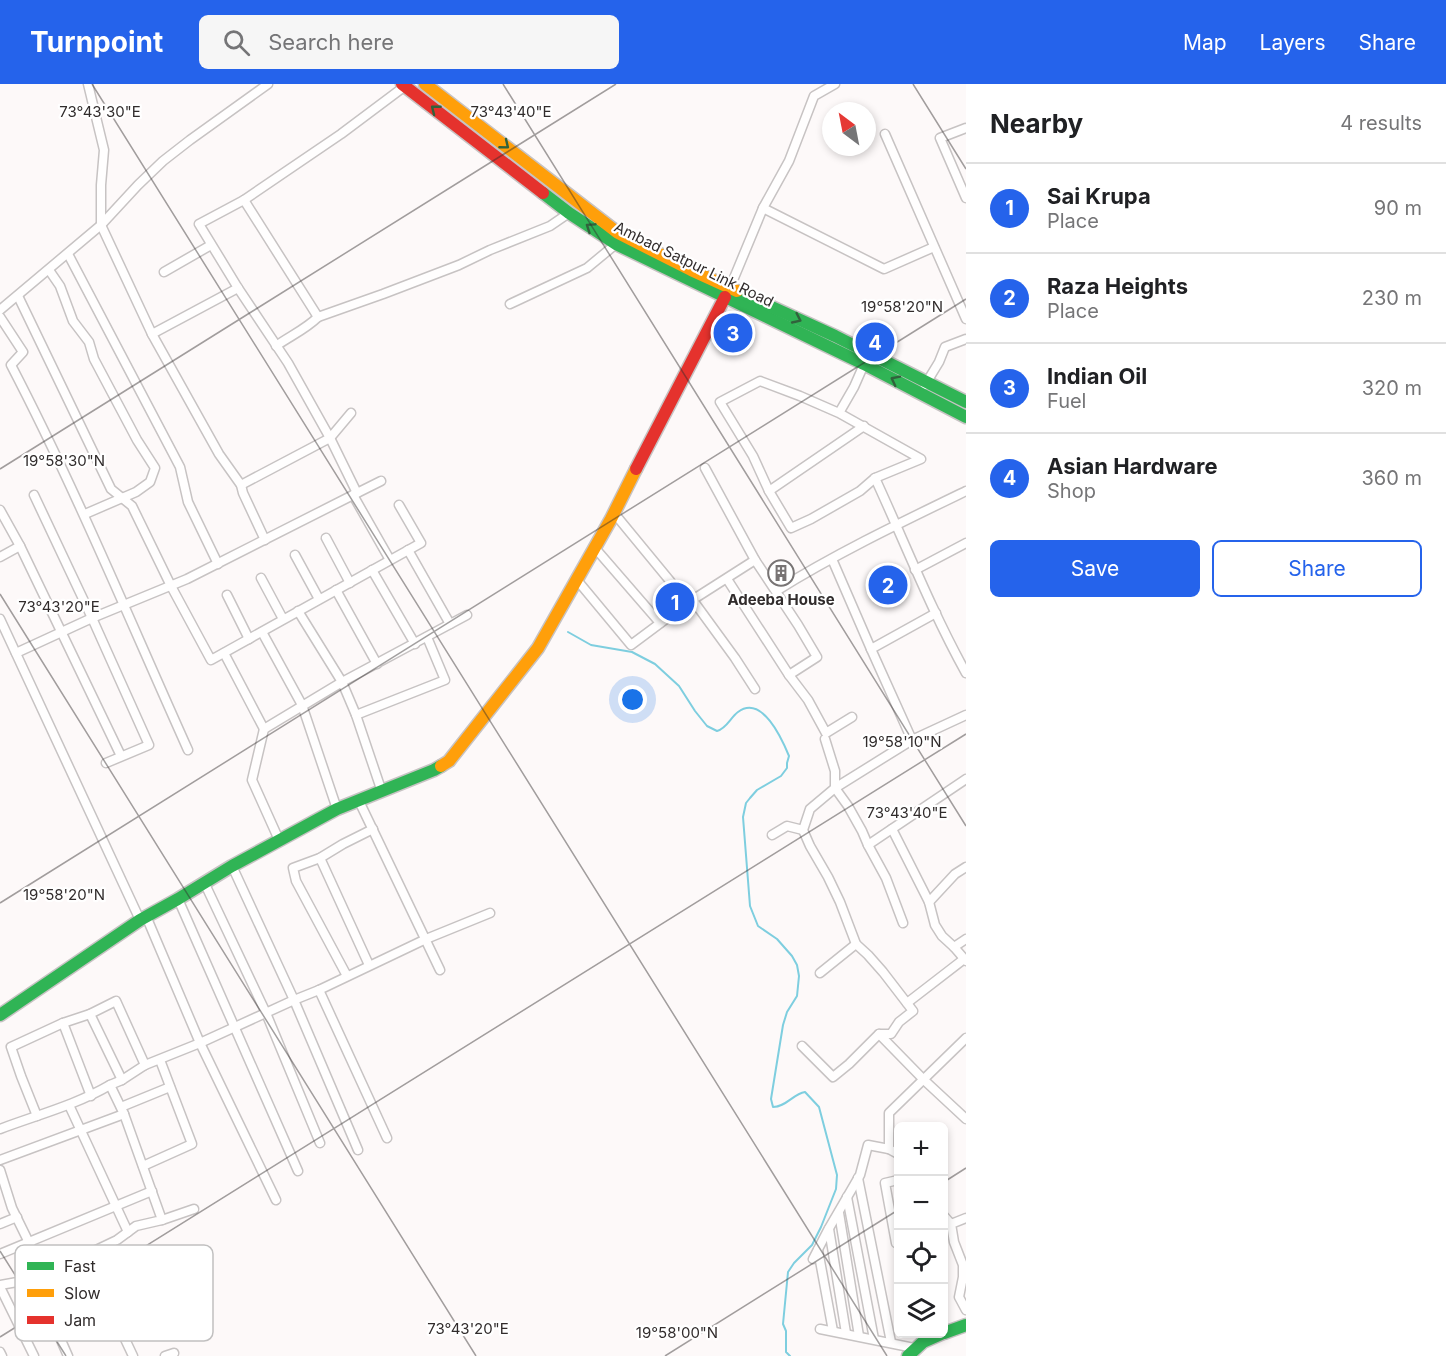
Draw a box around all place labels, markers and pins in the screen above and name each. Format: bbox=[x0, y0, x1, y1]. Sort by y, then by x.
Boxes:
pin: 3 bbox=[714, 310, 752, 356]
pin: 4 bbox=[856, 320, 894, 364]
building icon: Adeeba House bbox=[766, 558, 796, 588]
pin: 2 bbox=[868, 562, 908, 608]
pin: 1 bbox=[656, 580, 694, 624]
place label: Adeeba House bbox=[727, 590, 835, 609]

